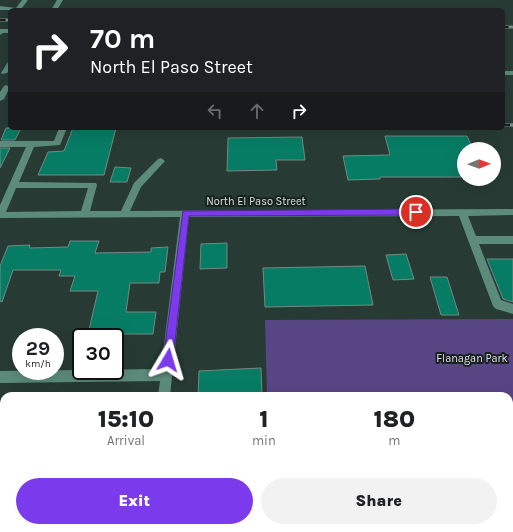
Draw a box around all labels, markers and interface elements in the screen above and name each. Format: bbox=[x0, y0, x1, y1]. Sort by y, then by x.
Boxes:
text: 70 m bbox=[90, 22, 155, 55]
icon: right bbox=[24, 24, 76, 76]
text: North El Paso Street bbox=[90, 56, 253, 78]
icon: left bbox=[204, 100, 226, 122]
icon: ahead bbox=[246, 100, 268, 122]
icon: right bbox=[288, 100, 310, 122]
north arrow bbox=[457, 142, 501, 186]
map controls bbox=[457, 142, 501, 186]
street label: North El Paso Street bbox=[206, 195, 306, 208]
pin bbox=[399, 195, 433, 229]
icon: arrive bbox=[405, 201, 427, 223]
speed limit sign: 30 bbox=[72, 328, 124, 380]
text: 29 bbox=[26, 337, 50, 360]
position arrow bbox=[147, 339, 189, 381]
park label: Flanagan Park bbox=[436, 352, 508, 365]
text: km/h bbox=[25, 358, 51, 370]
text: 15:10 bbox=[98, 405, 154, 433]
text: 1 bbox=[259, 405, 268, 433]
text: 180 bbox=[374, 405, 415, 433]
text: Arrival bbox=[107, 433, 145, 448]
text: min bbox=[252, 433, 276, 448]
text: m bbox=[388, 433, 401, 448]
button: Exit bbox=[16, 478, 253, 524]
button: Share bbox=[261, 478, 497, 524]

